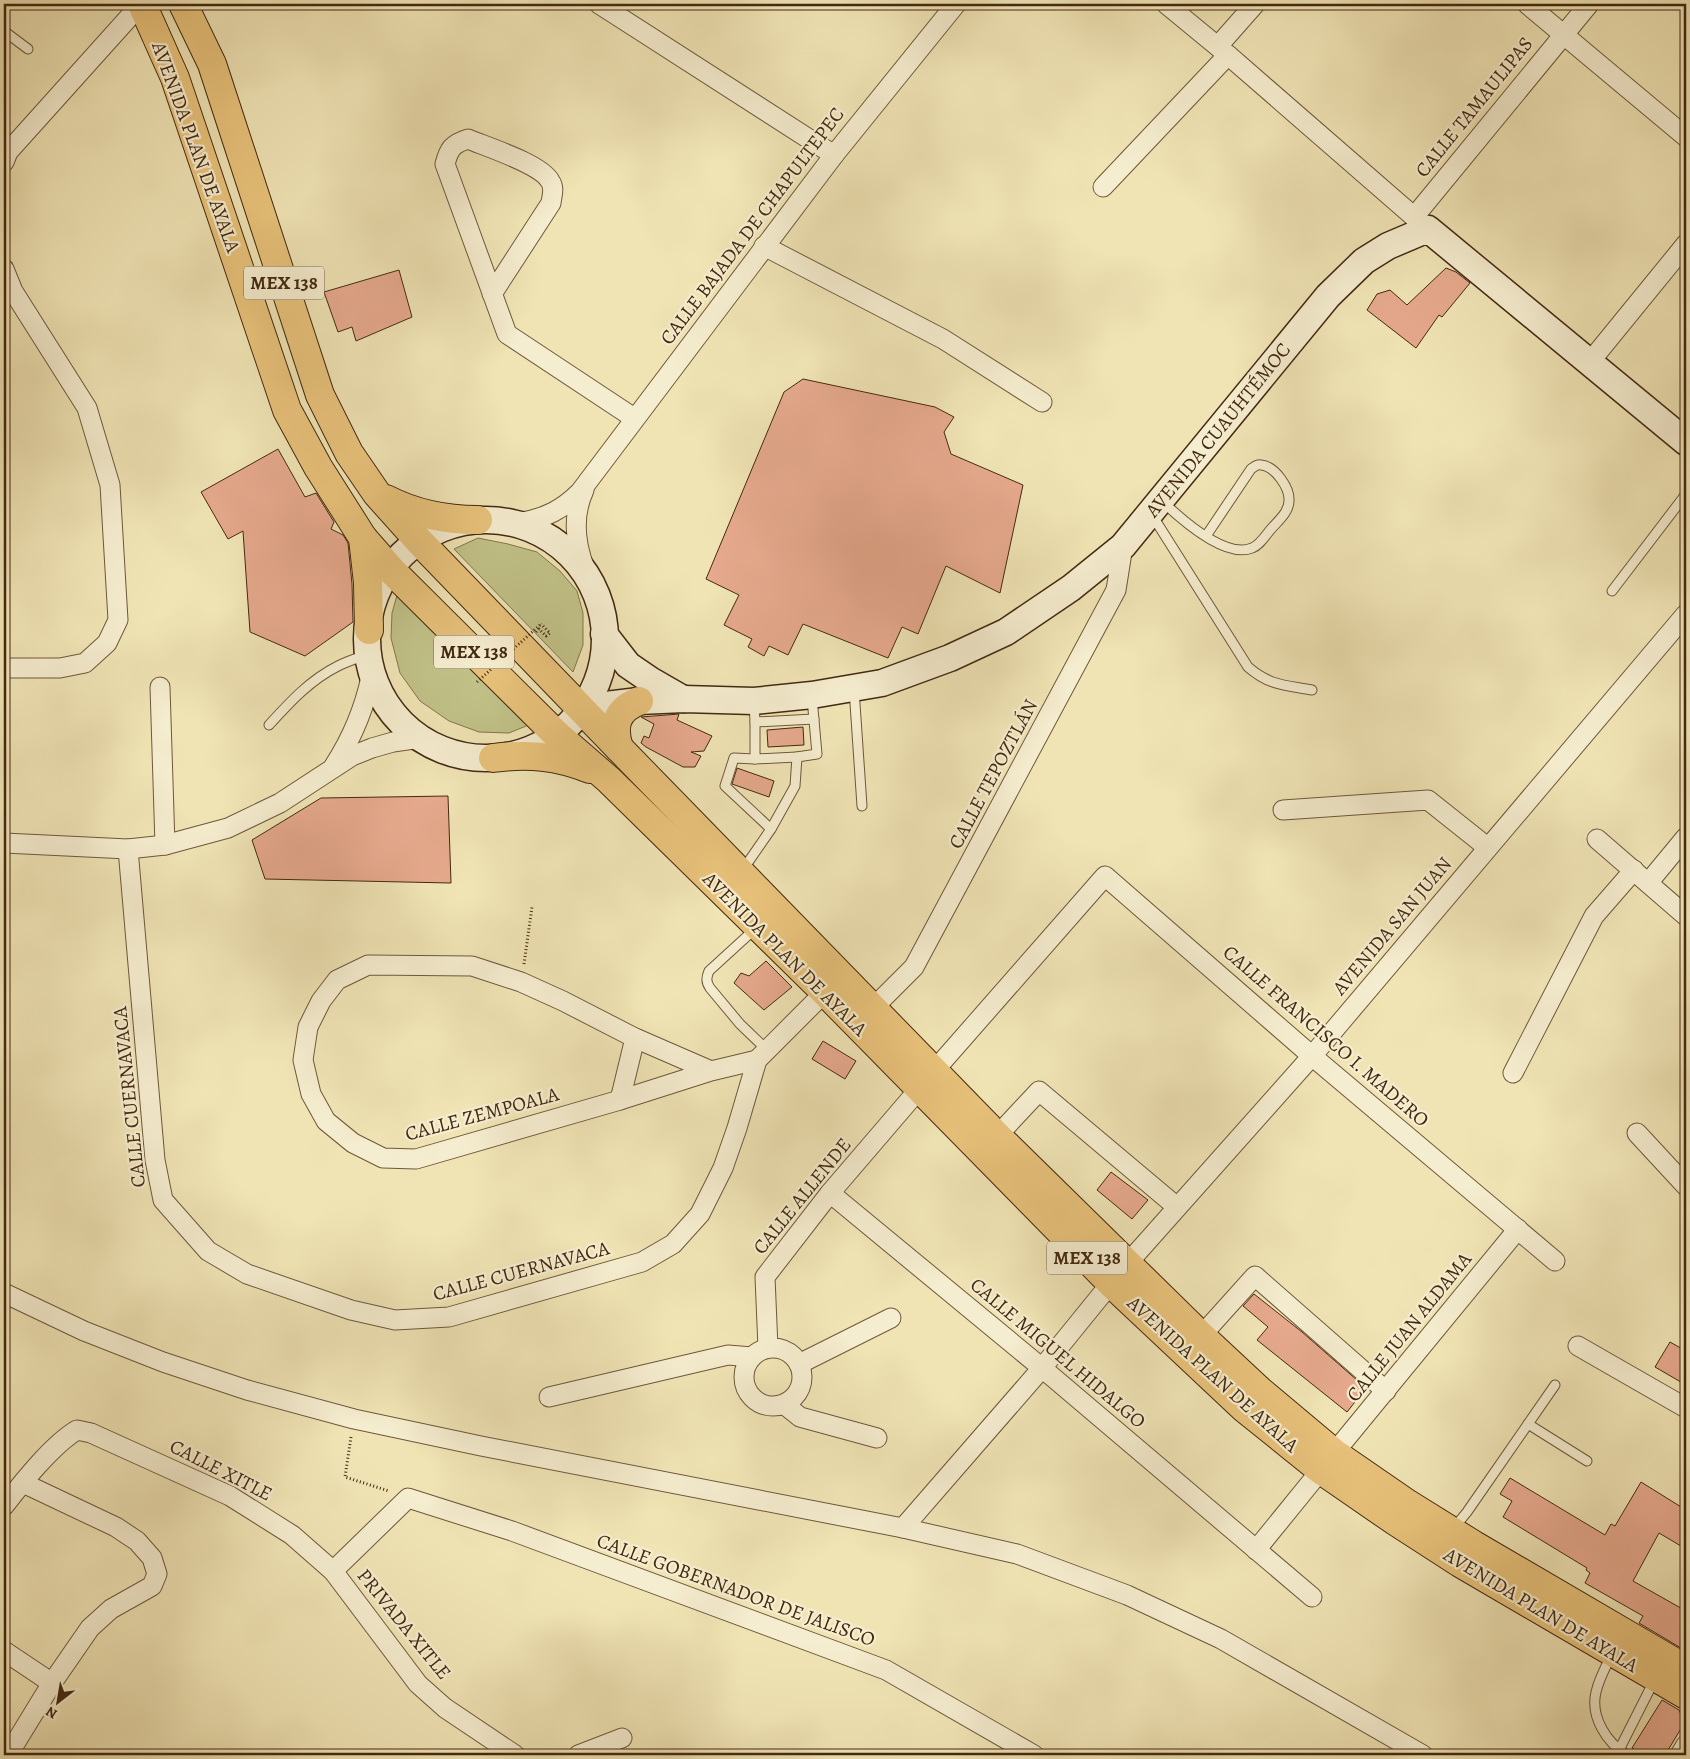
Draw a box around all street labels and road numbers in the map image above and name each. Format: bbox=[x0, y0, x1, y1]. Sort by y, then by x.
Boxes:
street label: CALLE TAMAULIPAS bbox=[1409, 31, 1539, 183]
street label: AVENIDA PLAN DE AYALA bbox=[145, 37, 247, 256]
street label: CALLE BAJADA DE CHAPULTEPEC bbox=[654, 102, 850, 350]
road number: MEX 138 bbox=[244, 266, 324, 300]
street label: AVENIDA CUAUHTÉMOC bbox=[1138, 337, 1297, 524]
road number: MEX 138 bbox=[434, 636, 514, 669]
street label: CALLE TEPOZTLÁN bbox=[942, 694, 1044, 854]
street label: AVENIDA SAN JUAN bbox=[1326, 851, 1458, 1002]
street label: AVENIDA PLAN DE AYALA bbox=[696, 865, 873, 1042]
street label: CALLE FRANCISCO I. MADERO bbox=[1217, 939, 1435, 1133]
street label: CALLE CUERNAVACA bbox=[106, 1005, 152, 1189]
street label: CALLE ZEMPOALA bbox=[402, 1080, 562, 1148]
street label: CALLE ALLENDE bbox=[747, 1132, 857, 1260]
street label: CALLE CUERNAVACA bbox=[430, 1234, 613, 1308]
road number: MEX 138 bbox=[1047, 1242, 1127, 1274]
street label: CALLE JUAN ALDAMA bbox=[1340, 1246, 1478, 1407]
street label: CALLE MIGUEL HIDALGO bbox=[964, 1271, 1152, 1435]
street label: AVENIDA PLAN DE AYALA bbox=[1121, 1289, 1305, 1459]
street label: CALLE XITLE bbox=[165, 1433, 277, 1507]
street label: CALLE GOBERNADOR DE JALISCO bbox=[593, 1527, 879, 1653]
street label: AVENIDA PLAN DE AYALA bbox=[1438, 1541, 1644, 1679]
street label: PRIVADA XITLE bbox=[351, 1563, 457, 1685]

